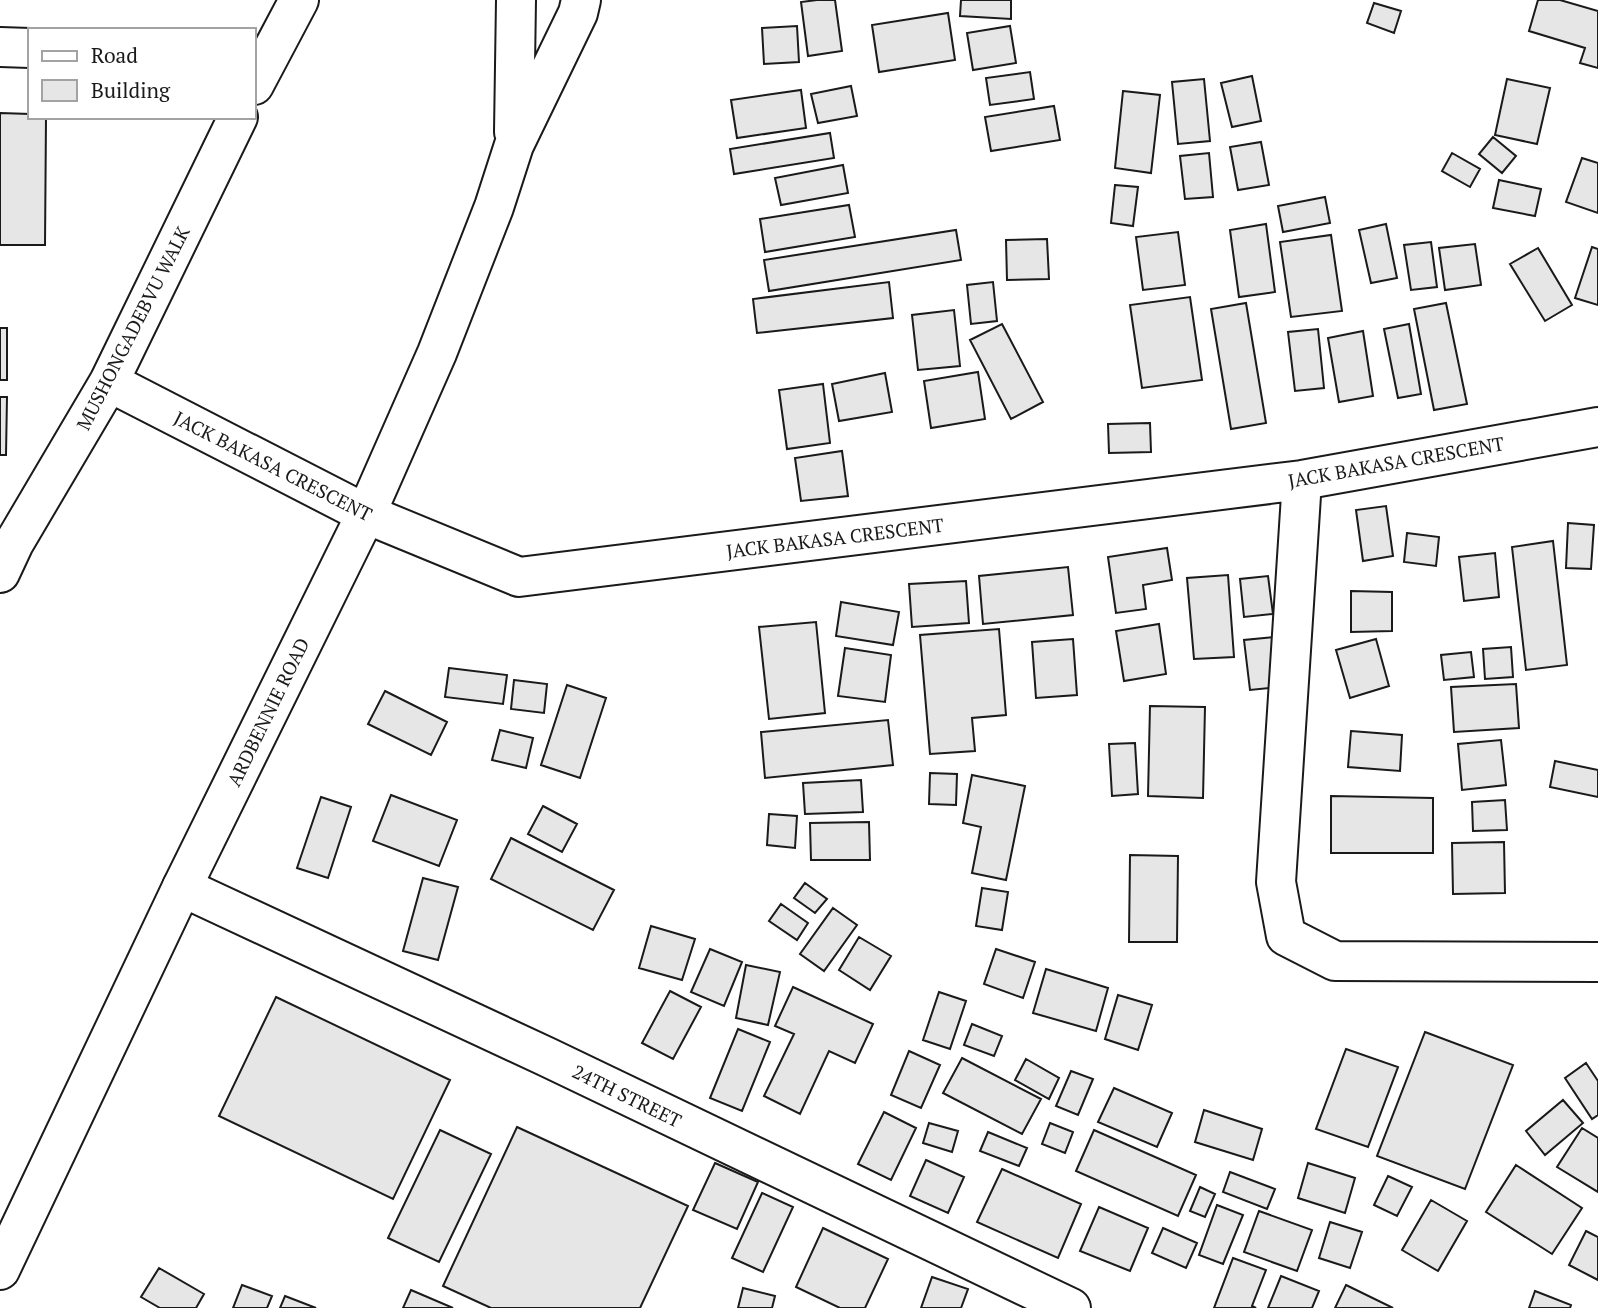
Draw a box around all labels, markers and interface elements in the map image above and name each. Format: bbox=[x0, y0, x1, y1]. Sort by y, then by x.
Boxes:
legend bbox=[28, 28, 256, 119]
text: Road bbox=[91, 41, 138, 69]
text: Building bbox=[91, 76, 171, 104]
street label: MUSHONGADEBVU WALK bbox=[70, 221, 195, 434]
street label: JACK BAKASA CRESCENT bbox=[170, 405, 377, 527]
street label: JACK BAKASA CRESCENT bbox=[1286, 430, 1506, 493]
street label: JACK BAKASA CRESCENT bbox=[725, 512, 945, 563]
street label: ARDBENNIE ROAD bbox=[221, 633, 314, 790]
street label: 24TH STREET bbox=[569, 1058, 686, 1133]

